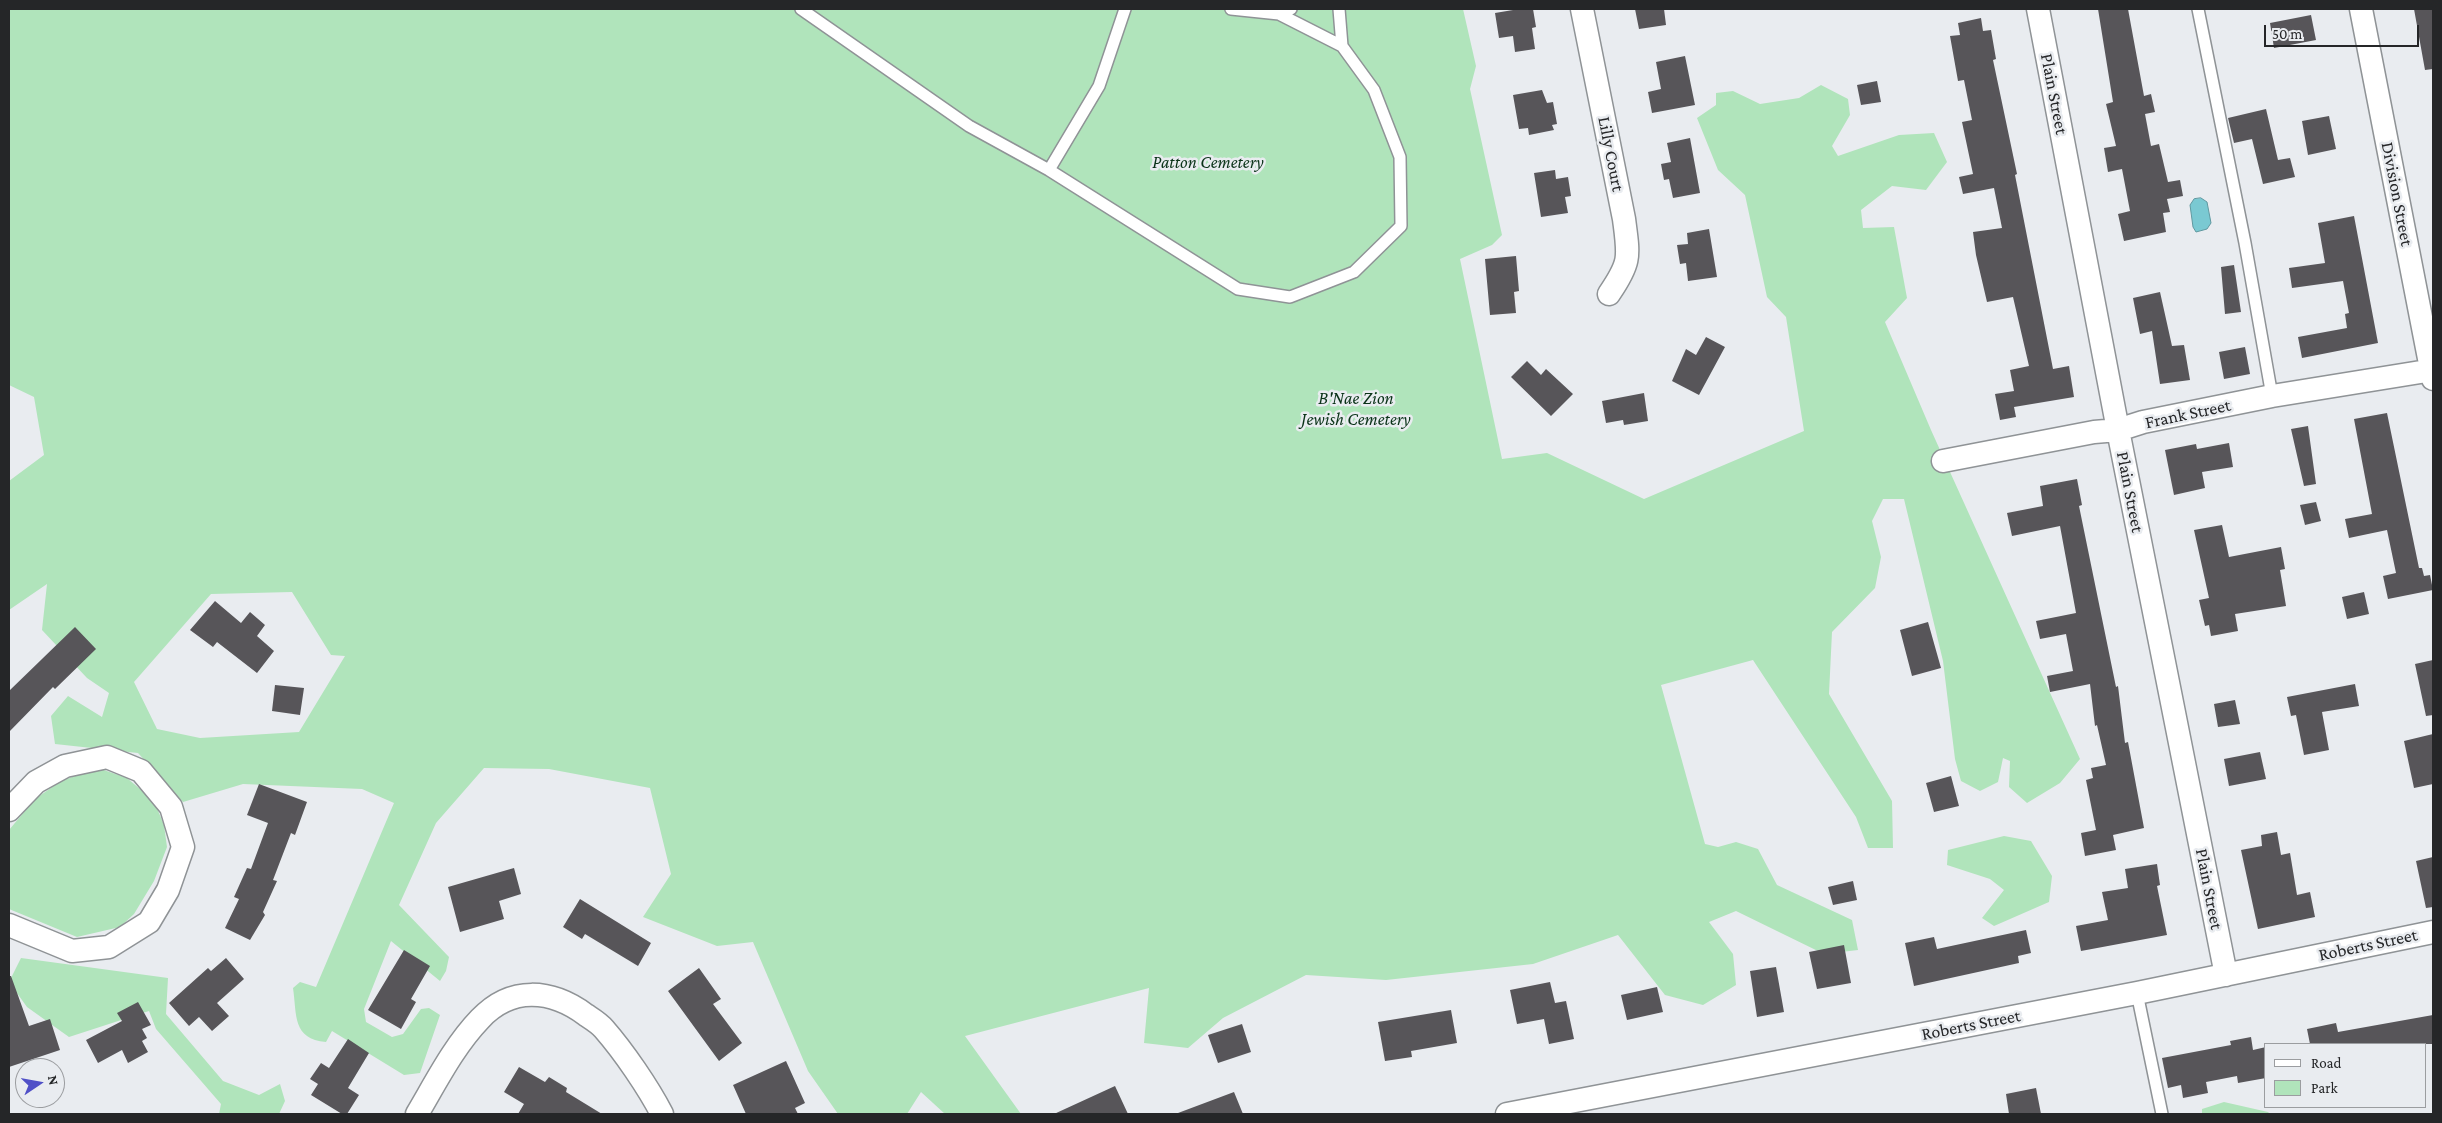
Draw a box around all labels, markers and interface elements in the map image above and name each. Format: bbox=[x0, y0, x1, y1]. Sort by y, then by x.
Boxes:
scale bar bbox=[2267, 15, 2422, 47]
text: 50 m bbox=[2272, 26, 2302, 42]
street label: Plain Street bbox=[2036, 52, 2072, 136]
street label: Lilly Court bbox=[1593, 115, 1629, 193]
street label: Division Street bbox=[2376, 140, 2418, 248]
park label: Patton Cemetery bbox=[1152, 151, 1264, 173]
park label: B'Nae Zion Jewish Cemetery bbox=[1301, 387, 1411, 429]
street label: Frank Street bbox=[2143, 394, 2233, 434]
street label: Plain Street bbox=[2112, 450, 2148, 534]
street label: Plain Street bbox=[2191, 847, 2227, 931]
street label: Roberts Street bbox=[2317, 924, 2419, 966]
street label: Roberts Street bbox=[1920, 1005, 2022, 1045]
legend bbox=[2264, 1043, 2427, 1108]
text: Road bbox=[2311, 1055, 2341, 1071]
north arrow bbox=[15, 1058, 65, 1108]
text: N bbox=[45, 1074, 63, 1086]
text: Park bbox=[2311, 1080, 2338, 1096]

